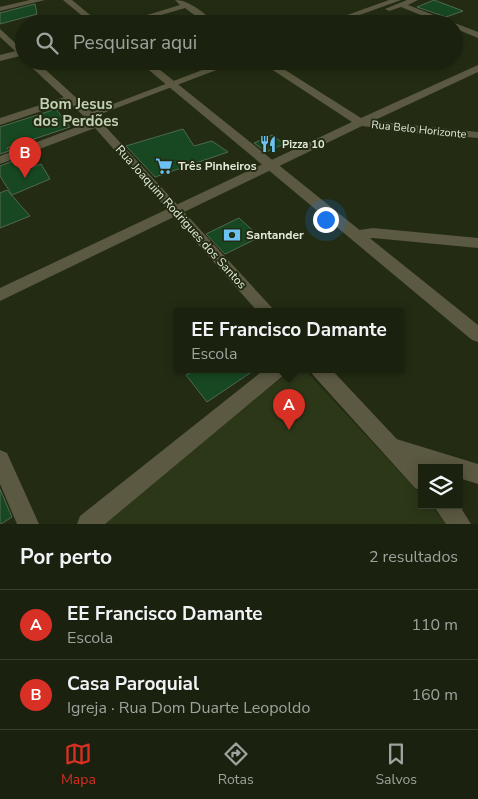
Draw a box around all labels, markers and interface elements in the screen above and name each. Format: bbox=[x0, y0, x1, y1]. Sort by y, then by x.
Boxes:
search box bbox=[15, 15, 463, 70]
icon: search bbox=[33, 29, 61, 57]
text: Pesquisar aqui bbox=[73, 30, 197, 56]
district label: Bom Jesus dos Perdões bbox=[33, 94, 119, 131]
street label: Rua Belo Horizonte bbox=[371, 117, 467, 142]
restaurant icon: Pizza 10 bbox=[258, 134, 278, 154]
pin: B bbox=[9, 137, 41, 178]
place label: Pizza 10 bbox=[282, 137, 325, 152]
street label: Rua Joaquim Rodrigues dos Santos bbox=[112, 142, 250, 292]
supermarket icon: Três Pinheiros bbox=[154, 156, 174, 176]
place label: Três Pinheiros bbox=[178, 158, 257, 174]
your location bbox=[313, 207, 339, 233]
bank icon: Santander bbox=[222, 225, 242, 245]
place label: Santander bbox=[246, 227, 304, 243]
popup bbox=[174, 308, 404, 373]
text: EE Francisco Damante bbox=[191, 317, 387, 343]
text: Escola bbox=[191, 343, 237, 365]
pin: A bbox=[273, 389, 305, 430]
map controls bbox=[418, 464, 463, 509]
button: layers bbox=[418, 464, 463, 509]
text: Por perto bbox=[20, 543, 112, 571]
text: 2 resultados bbox=[369, 546, 458, 568]
text: EE Francisco Damante bbox=[67, 601, 263, 627]
text: A bbox=[30, 614, 42, 636]
text: 110 m bbox=[411, 614, 458, 636]
text: Escola bbox=[67, 627, 113, 649]
text: Casa Paroquial bbox=[67, 671, 199, 697]
text: B bbox=[30, 684, 42, 706]
text: 160 m bbox=[411, 684, 458, 706]
text: Igreja · Rua Dom Duarte Leopoldo bbox=[67, 697, 310, 719]
tab: Mapa bbox=[61, 740, 96, 789]
tab: Rotas bbox=[218, 740, 254, 789]
tab: Salvos bbox=[375, 740, 417, 789]

